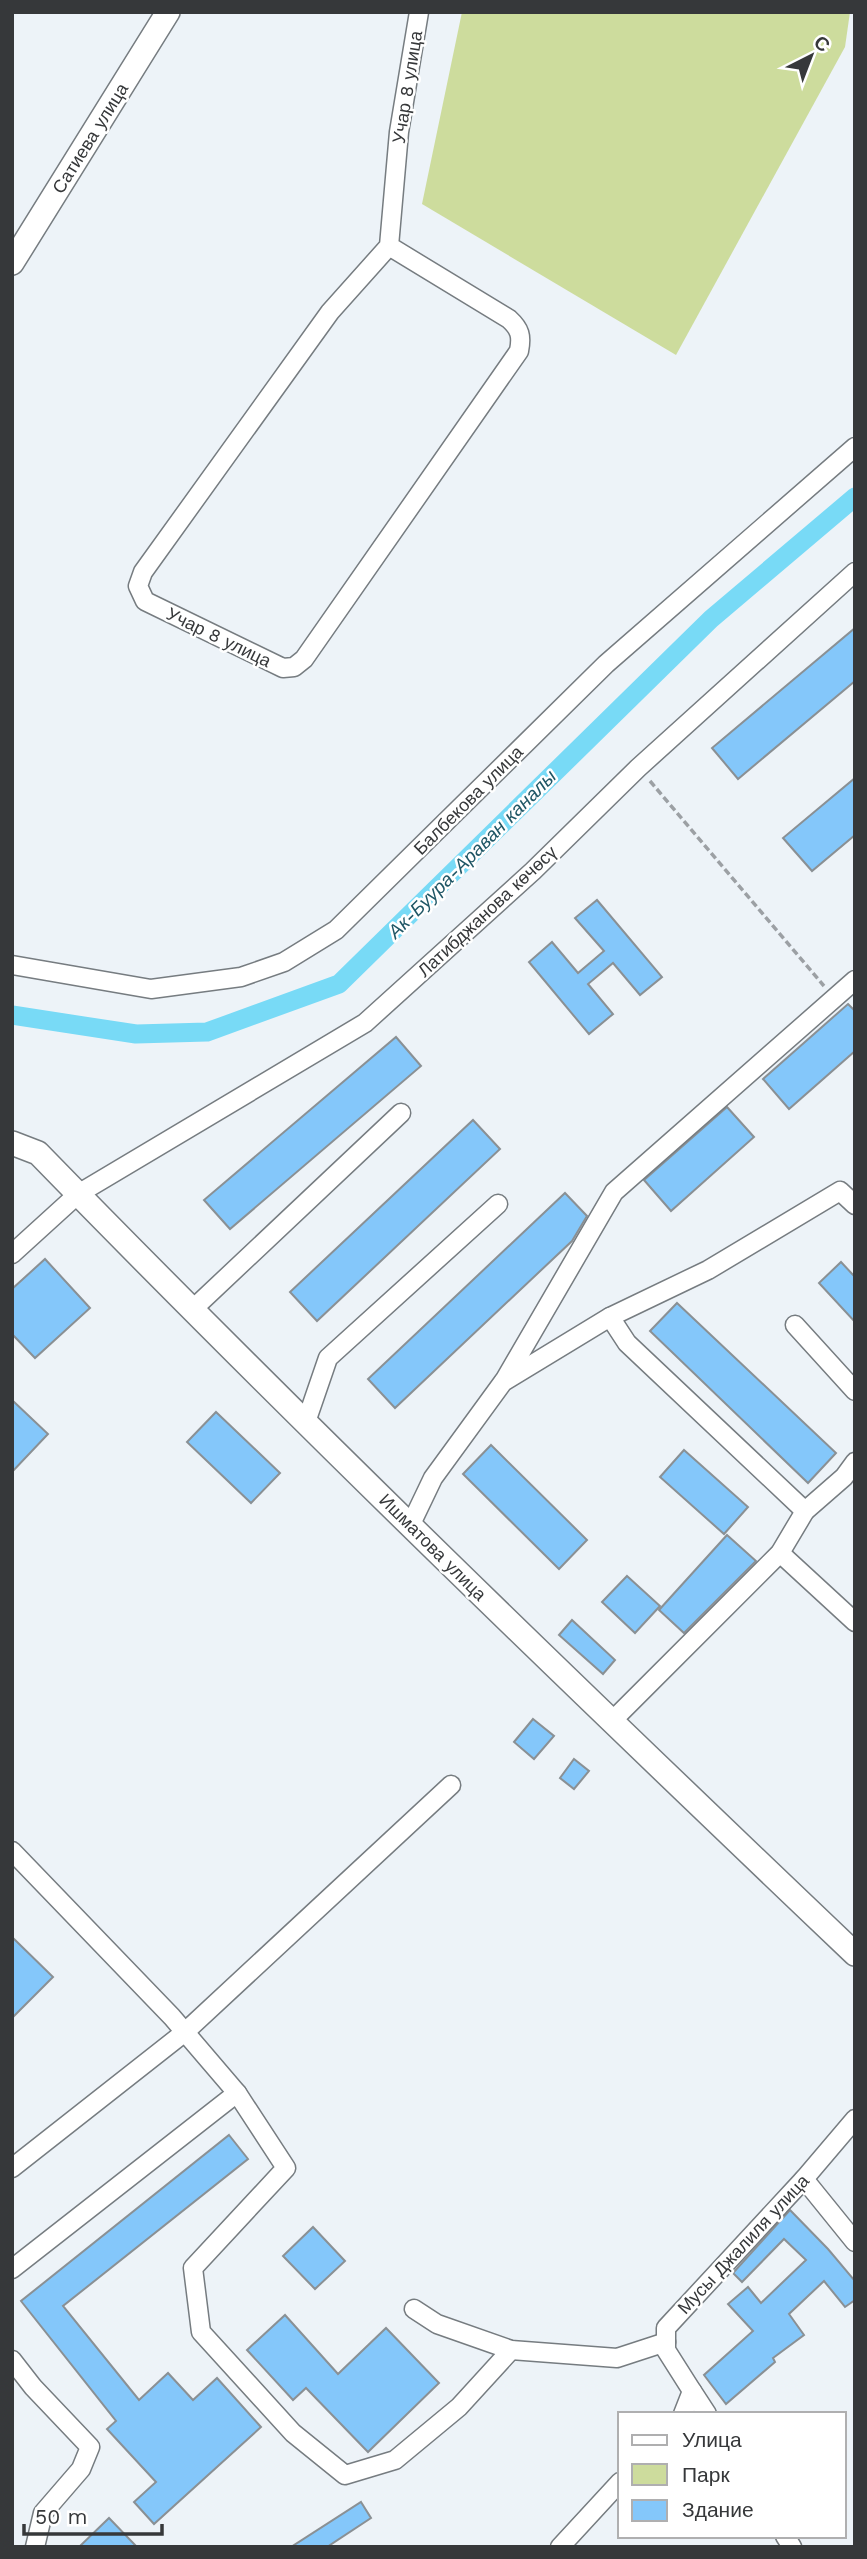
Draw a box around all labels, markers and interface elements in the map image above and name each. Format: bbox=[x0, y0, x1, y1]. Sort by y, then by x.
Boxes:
north arrow bbox=[776, 21, 846, 91]
street label: Учар 8 улица bbox=[388, 28, 426, 145]
text: С bbox=[809, 31, 835, 57]
street label: Сатиева улица bbox=[48, 78, 133, 197]
street label: Учар 8 улица bbox=[163, 603, 276, 672]
street label: Балбекова улица bbox=[409, 740, 528, 859]
water label: Ак-Буура-Араван каналы bbox=[382, 765, 561, 944]
street label: Латибджанова көчөсү bbox=[413, 841, 561, 981]
street label: Ишматова улица bbox=[375, 1489, 491, 1605]
street label: Мусы Джалиля улица bbox=[673, 2169, 814, 2318]
legend bbox=[618, 2412, 846, 2538]
text: Улица bbox=[682, 2427, 742, 2452]
text: Парк bbox=[682, 2462, 730, 2487]
scale bar bbox=[24, 2492, 163, 2536]
text: Здание bbox=[682, 2497, 754, 2522]
text: 50 m bbox=[35, 2504, 87, 2529]

